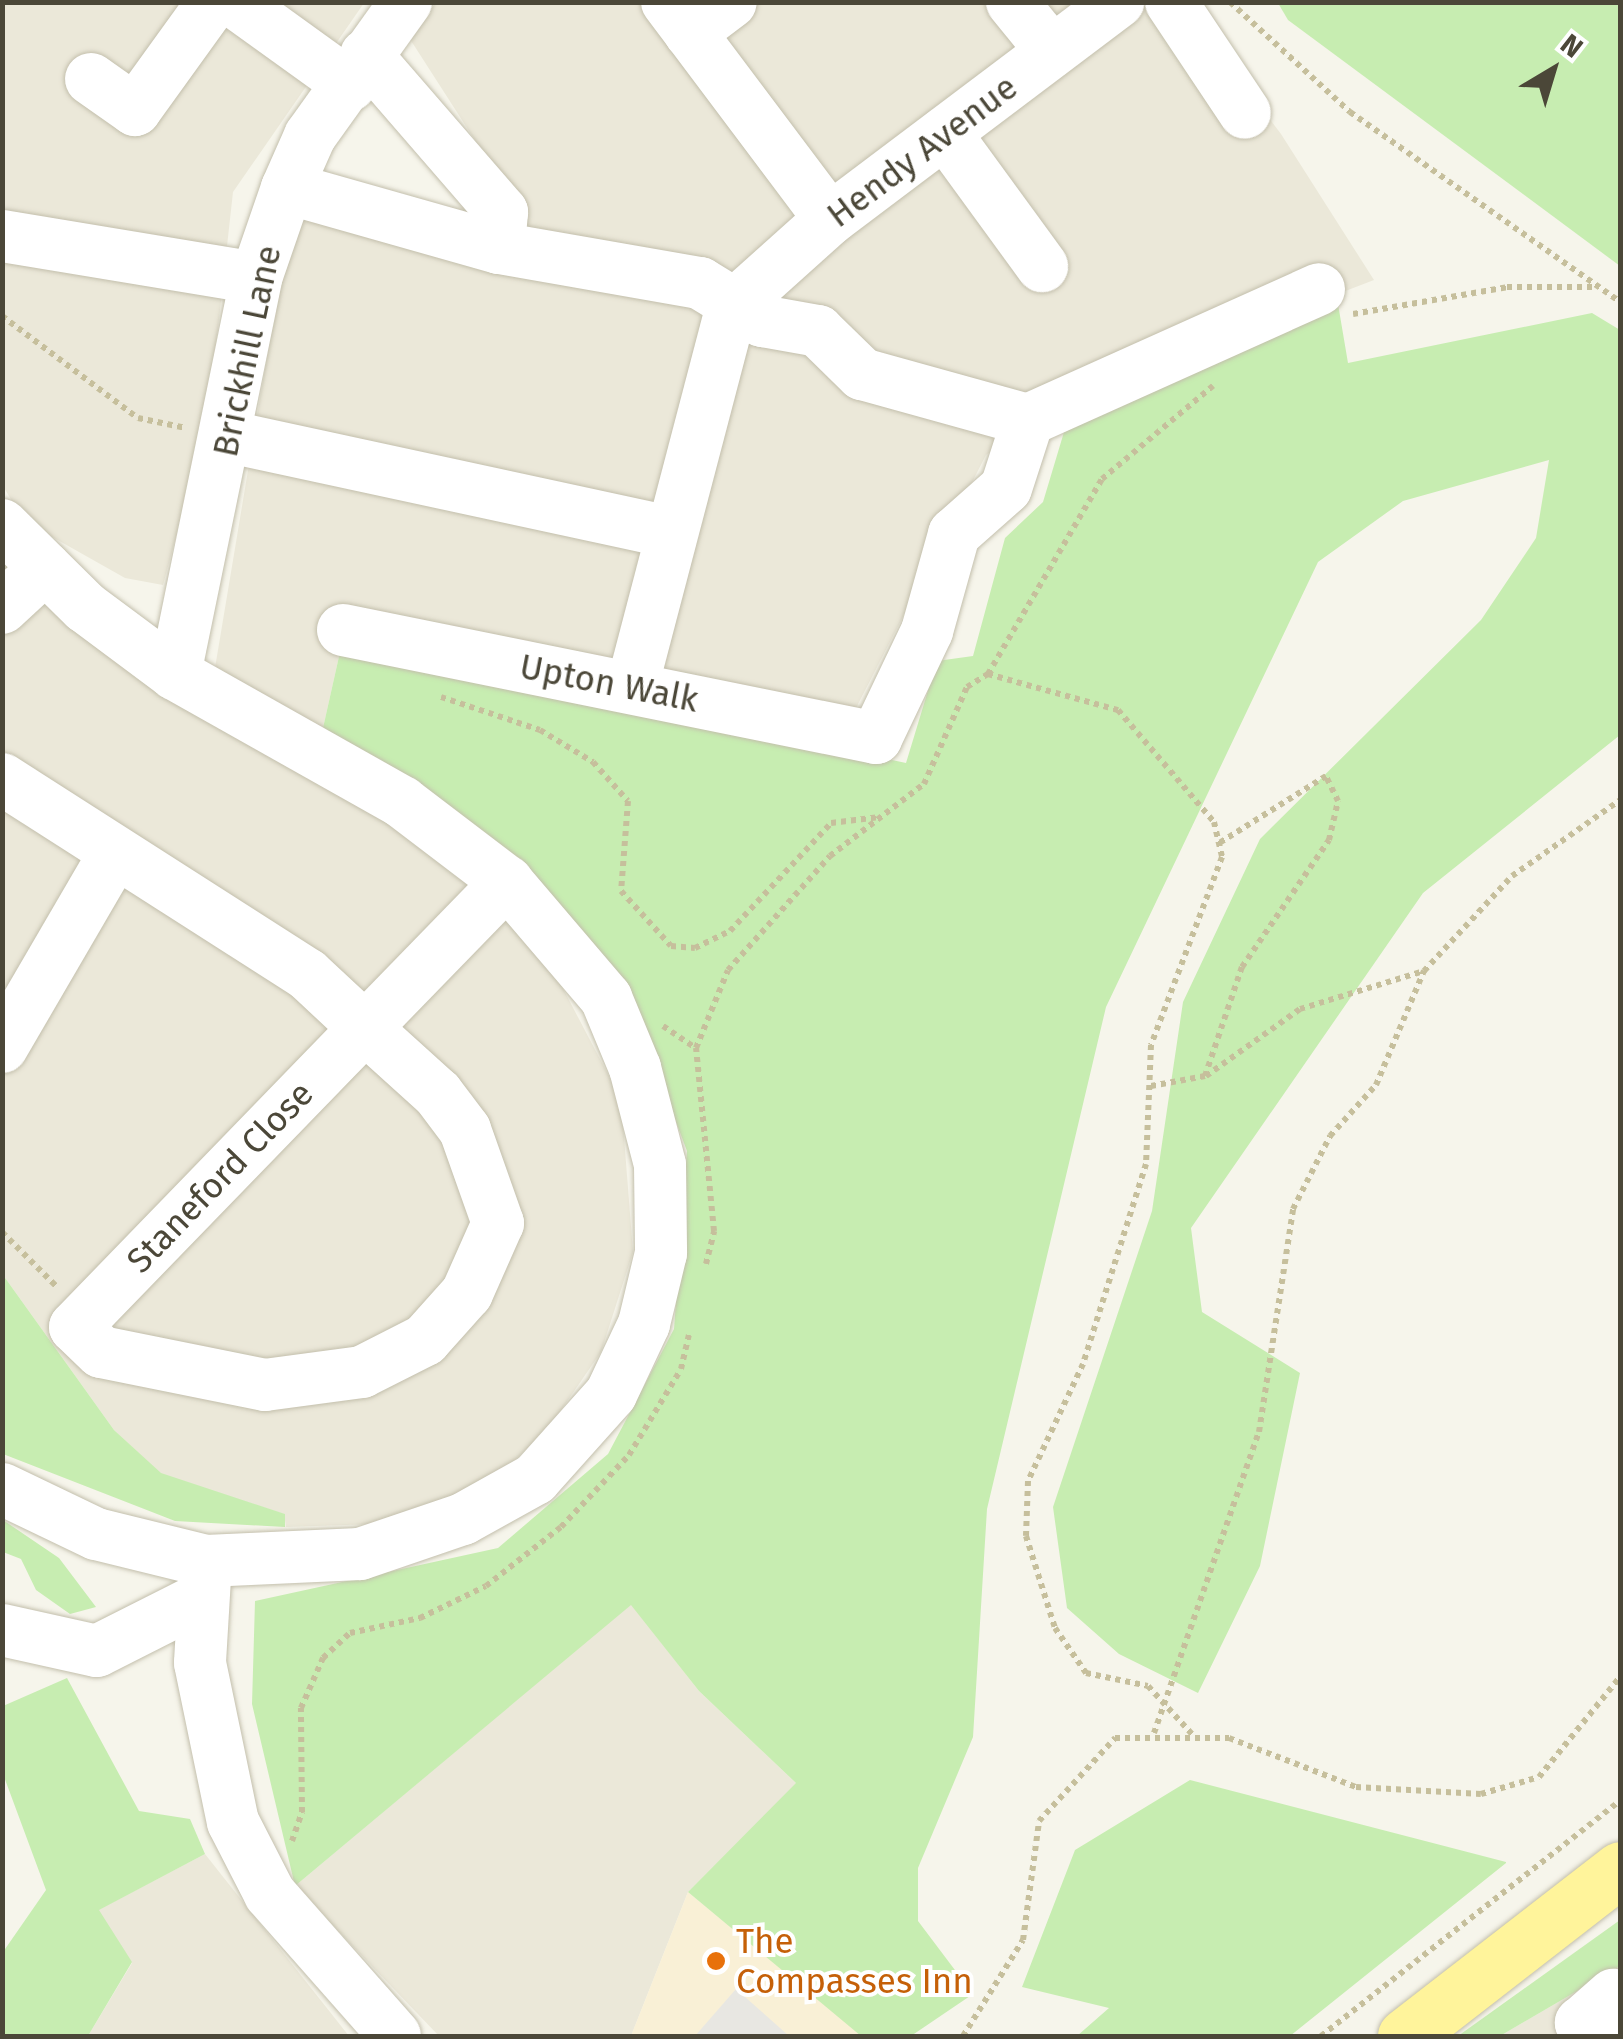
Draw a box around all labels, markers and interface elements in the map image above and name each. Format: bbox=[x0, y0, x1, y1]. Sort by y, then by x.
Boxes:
north arrow bbox=[1503, 20, 1603, 120]
text: N bbox=[1554, 27, 1589, 65]
street label: Hendy Avenue bbox=[819, 66, 1025, 236]
street label: Brickhill Lane bbox=[204, 241, 290, 461]
street label: Upton Walk bbox=[516, 645, 702, 721]
street label: Staneford Close bbox=[118, 1073, 322, 1281]
place label: The Compasses Inn bbox=[736, 1920, 973, 2002]
marker: The Compasses Inn bbox=[705, 1950, 727, 1972]

